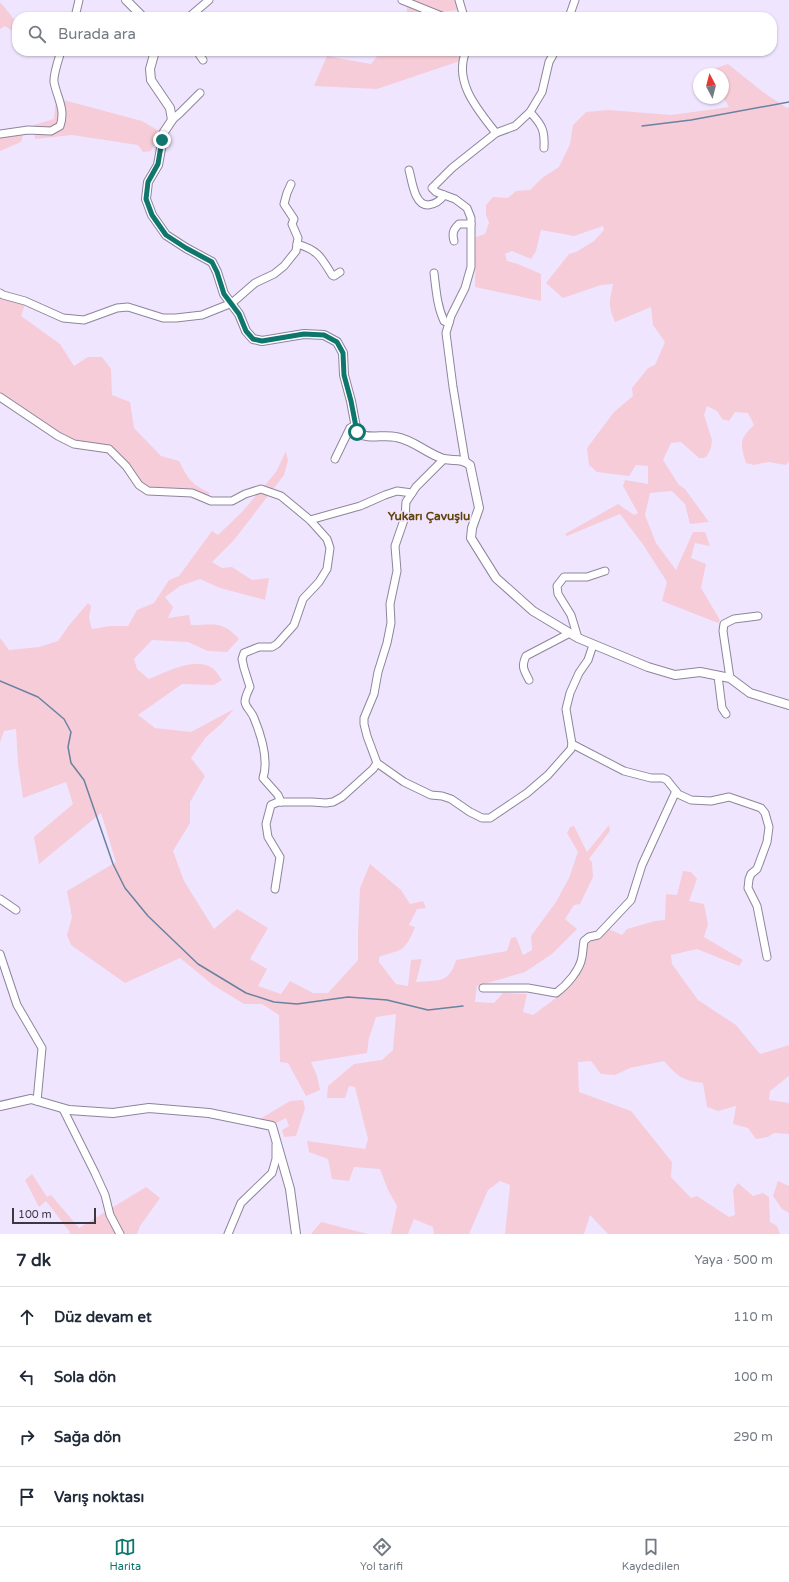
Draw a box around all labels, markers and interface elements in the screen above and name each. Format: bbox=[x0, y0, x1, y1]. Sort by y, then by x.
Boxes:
search box bbox=[12, 12, 777, 56]
icon: search bbox=[26, 23, 48, 45]
text: Burada ara bbox=[58, 25, 136, 43]
north arrow bbox=[693, 68, 729, 104]
route end bbox=[153, 131, 171, 149]
route start bbox=[348, 423, 366, 441]
district label: Yukarı Çavuşlu bbox=[388, 509, 470, 524]
scale bar bbox=[12, 1206, 96, 1225]
text: 100 m bbox=[18, 1208, 52, 1221]
text: 7 dk bbox=[16, 1250, 51, 1271]
text: Yaya · 500 m bbox=[694, 1252, 773, 1268]
icon: ahead bbox=[16, 1306, 38, 1328]
text: Düz devam et bbox=[54, 1308, 152, 1326]
text: 110 m bbox=[733, 1309, 773, 1325]
icon: left bbox=[16, 1366, 38, 1388]
text: Sola dön bbox=[54, 1368, 116, 1386]
text: 100 m bbox=[733, 1369, 773, 1385]
icon: right bbox=[16, 1426, 38, 1448]
text: Sağa dön bbox=[54, 1428, 121, 1446]
text: 290 m bbox=[733, 1429, 773, 1445]
icon: arrive bbox=[16, 1486, 38, 1508]
text: Varış noktası bbox=[54, 1488, 144, 1506]
tab: Harita bbox=[109, 1536, 141, 1573]
tab: Yol tarifi bbox=[360, 1536, 403, 1573]
tab: Kaydedilen bbox=[622, 1536, 680, 1573]

